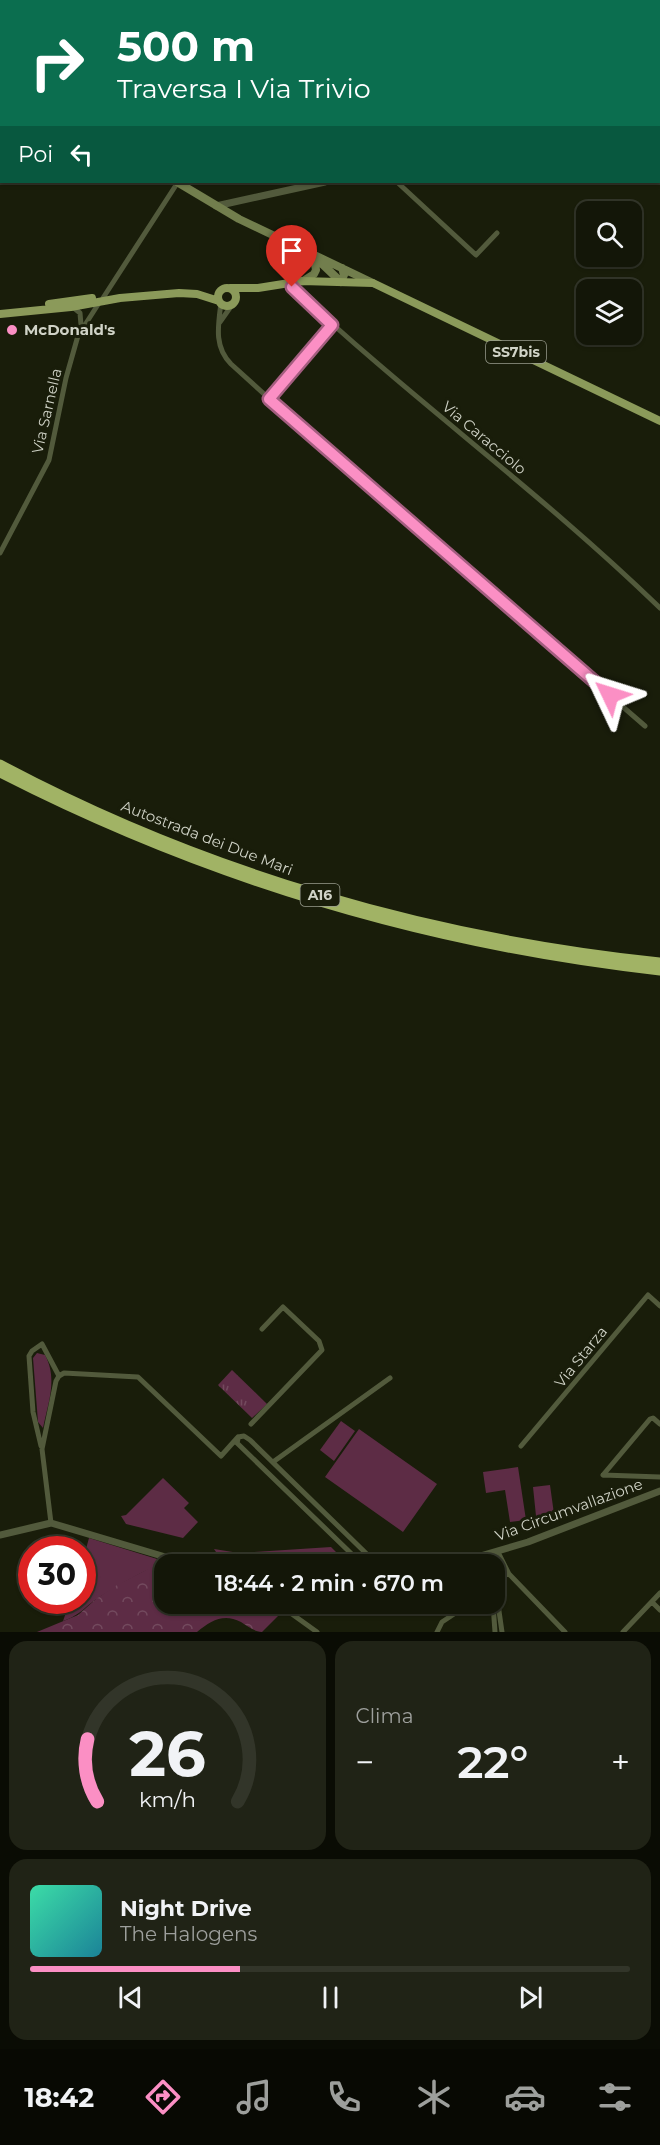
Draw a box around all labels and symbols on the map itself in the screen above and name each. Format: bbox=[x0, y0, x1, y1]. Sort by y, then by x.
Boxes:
pin bbox=[266, 225, 317, 287]
place label: McDonald's bbox=[24, 320, 115, 339]
marker: McDonald's bbox=[5, 323, 19, 337]
road number: SS7bis bbox=[486, 341, 546, 363]
street label: Via Sarnella bbox=[27, 366, 66, 455]
street label: Via Caracciolo bbox=[438, 397, 530, 478]
position arrow bbox=[578, 663, 642, 727]
street label: Autostrada dei Due Mari bbox=[119, 796, 296, 879]
road number: A16 bbox=[300, 884, 340, 906]
street label: Via Starza bbox=[550, 1322, 611, 1391]
street label: Via Circumvallazione bbox=[492, 1474, 645, 1545]
speed limit sign: 30 bbox=[18, 1536, 96, 1614]

